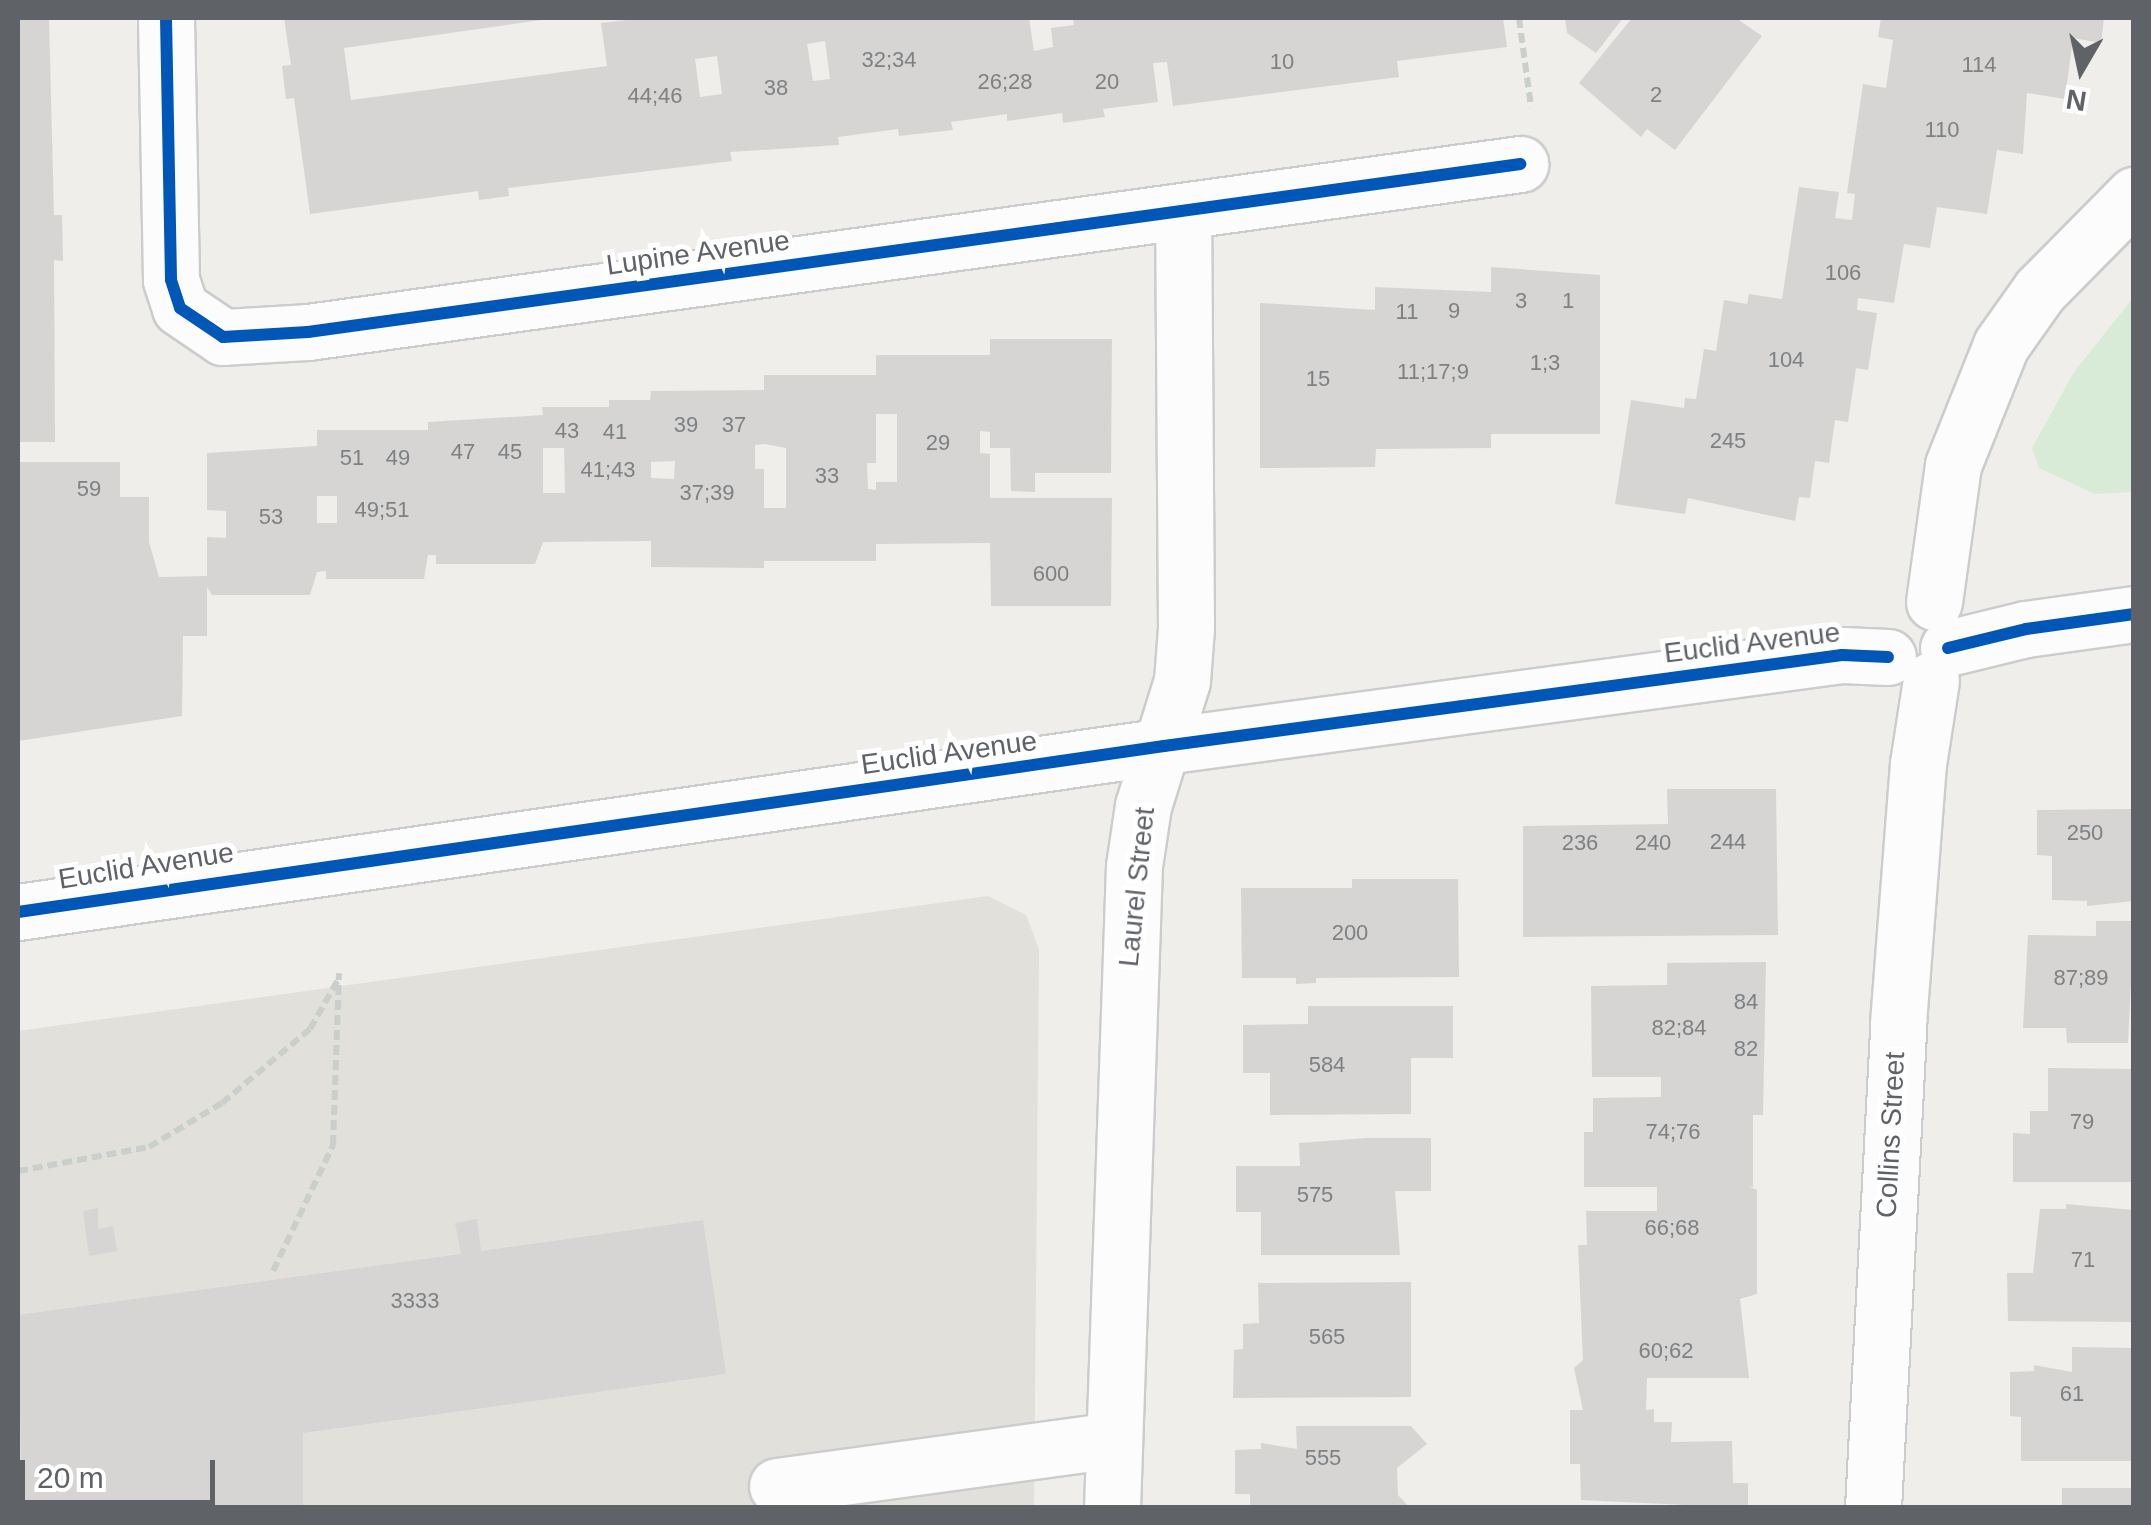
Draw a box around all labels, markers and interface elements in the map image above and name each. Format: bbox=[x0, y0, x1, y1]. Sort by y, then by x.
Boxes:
north arrow bbox=[2031, 20, 2131, 120]
house number: 32;34 bbox=[861, 47, 917, 73]
house number: 10 bbox=[1270, 49, 1294, 75]
house number: 114 bbox=[1961, 52, 1997, 78]
house number: 26;28 bbox=[977, 69, 1033, 95]
house number: 20 bbox=[1095, 69, 1119, 95]
house number: 38 bbox=[764, 75, 788, 101]
house number: 2 bbox=[1650, 82, 1662, 108]
house number: 44;46 bbox=[627, 83, 683, 109]
text: N bbox=[2064, 83, 2089, 117]
house number: 110 bbox=[1924, 117, 1960, 143]
street label: Lupine Avenue bbox=[603, 223, 793, 283]
house number: 106 bbox=[1825, 260, 1861, 286]
house number: 3 bbox=[1515, 288, 1527, 314]
house number: 1 bbox=[1562, 288, 1574, 314]
house number: 9 bbox=[1448, 298, 1460, 324]
house number: 11 bbox=[1396, 299, 1418, 325]
house number: 104 bbox=[1768, 347, 1804, 373]
house number: 1;3 bbox=[1530, 350, 1560, 376]
house number: 11;17;9 bbox=[1397, 359, 1469, 385]
house number: 15 bbox=[1306, 366, 1330, 392]
house number: 39 bbox=[674, 412, 698, 438]
house number: 37 bbox=[722, 412, 746, 438]
house number: 43 bbox=[555, 418, 579, 444]
house number: 41 bbox=[603, 419, 627, 445]
house number: 245 bbox=[1710, 428, 1746, 454]
house number: 29 bbox=[926, 430, 950, 456]
house number: 47 bbox=[451, 439, 475, 465]
house number: 45 bbox=[498, 439, 522, 465]
house number: 51 bbox=[340, 445, 364, 471]
house number: 49 bbox=[386, 445, 410, 471]
house number: 41;43 bbox=[580, 457, 636, 483]
house number: 33 bbox=[815, 463, 839, 489]
house number: 59 bbox=[77, 476, 101, 502]
house number: 37;39 bbox=[679, 480, 735, 506]
house number: 49;51 bbox=[354, 497, 410, 523]
house number: 53 bbox=[259, 504, 283, 530]
house number: 600 bbox=[1033, 561, 1069, 587]
street label: Euclid Avenue bbox=[1661, 615, 1843, 671]
street label: Euclid Avenue bbox=[858, 724, 1040, 782]
street label: Laurel Street bbox=[1112, 806, 1162, 968]
house number: 250 bbox=[2067, 820, 2103, 846]
house number: 244 bbox=[1710, 829, 1746, 855]
house number: 236 bbox=[1562, 830, 1598, 856]
house number: 240 bbox=[1635, 830, 1671, 856]
street label: Euclid Avenue bbox=[55, 835, 237, 897]
house number: 200 bbox=[1332, 920, 1368, 946]
house number: 87;89 bbox=[2053, 965, 2109, 991]
house number: 84 bbox=[1734, 989, 1758, 1015]
house number: 82;84 bbox=[1651, 1015, 1707, 1041]
house number: 82 bbox=[1734, 1036, 1758, 1062]
street label: Collins Street bbox=[1870, 1051, 1912, 1219]
house number: 584 bbox=[1309, 1052, 1345, 1078]
house number: 79 bbox=[2070, 1109, 2094, 1135]
house number: 74;76 bbox=[1645, 1119, 1701, 1145]
house number: 575 bbox=[1297, 1182, 1333, 1208]
house number: 66;68 bbox=[1644, 1215, 1700, 1241]
house number: 71 bbox=[2071, 1247, 2095, 1273]
house number: 3333 bbox=[391, 1288, 439, 1314]
house number: 565 bbox=[1309, 1324, 1345, 1350]
house number: 60;62 bbox=[1638, 1338, 1694, 1364]
house number: 61 bbox=[2060, 1381, 2084, 1407]
scale bar bbox=[25, 1440, 220, 1502]
house number: 555 bbox=[1305, 1445, 1341, 1471]
text: 20 m bbox=[37, 1461, 104, 1494]

